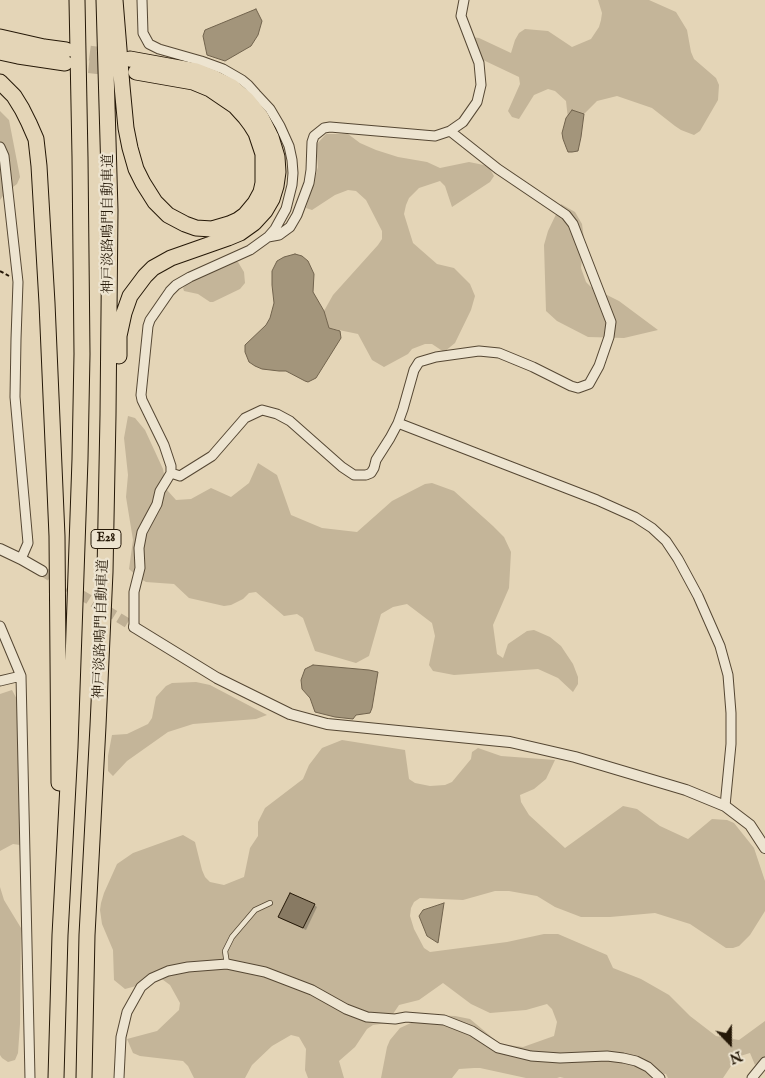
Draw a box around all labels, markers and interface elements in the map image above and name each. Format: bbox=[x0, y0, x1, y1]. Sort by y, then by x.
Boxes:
street label: 神戸淡路鳴門自動車道 bbox=[101, 154, 117, 294]
road number: E28 bbox=[91, 530, 121, 548]
street label: 神戸淡路鳴門自動車道 bbox=[91, 559, 113, 699]
north arrow bbox=[705, 1018, 755, 1068]
text: N bbox=[727, 1046, 745, 1068]

